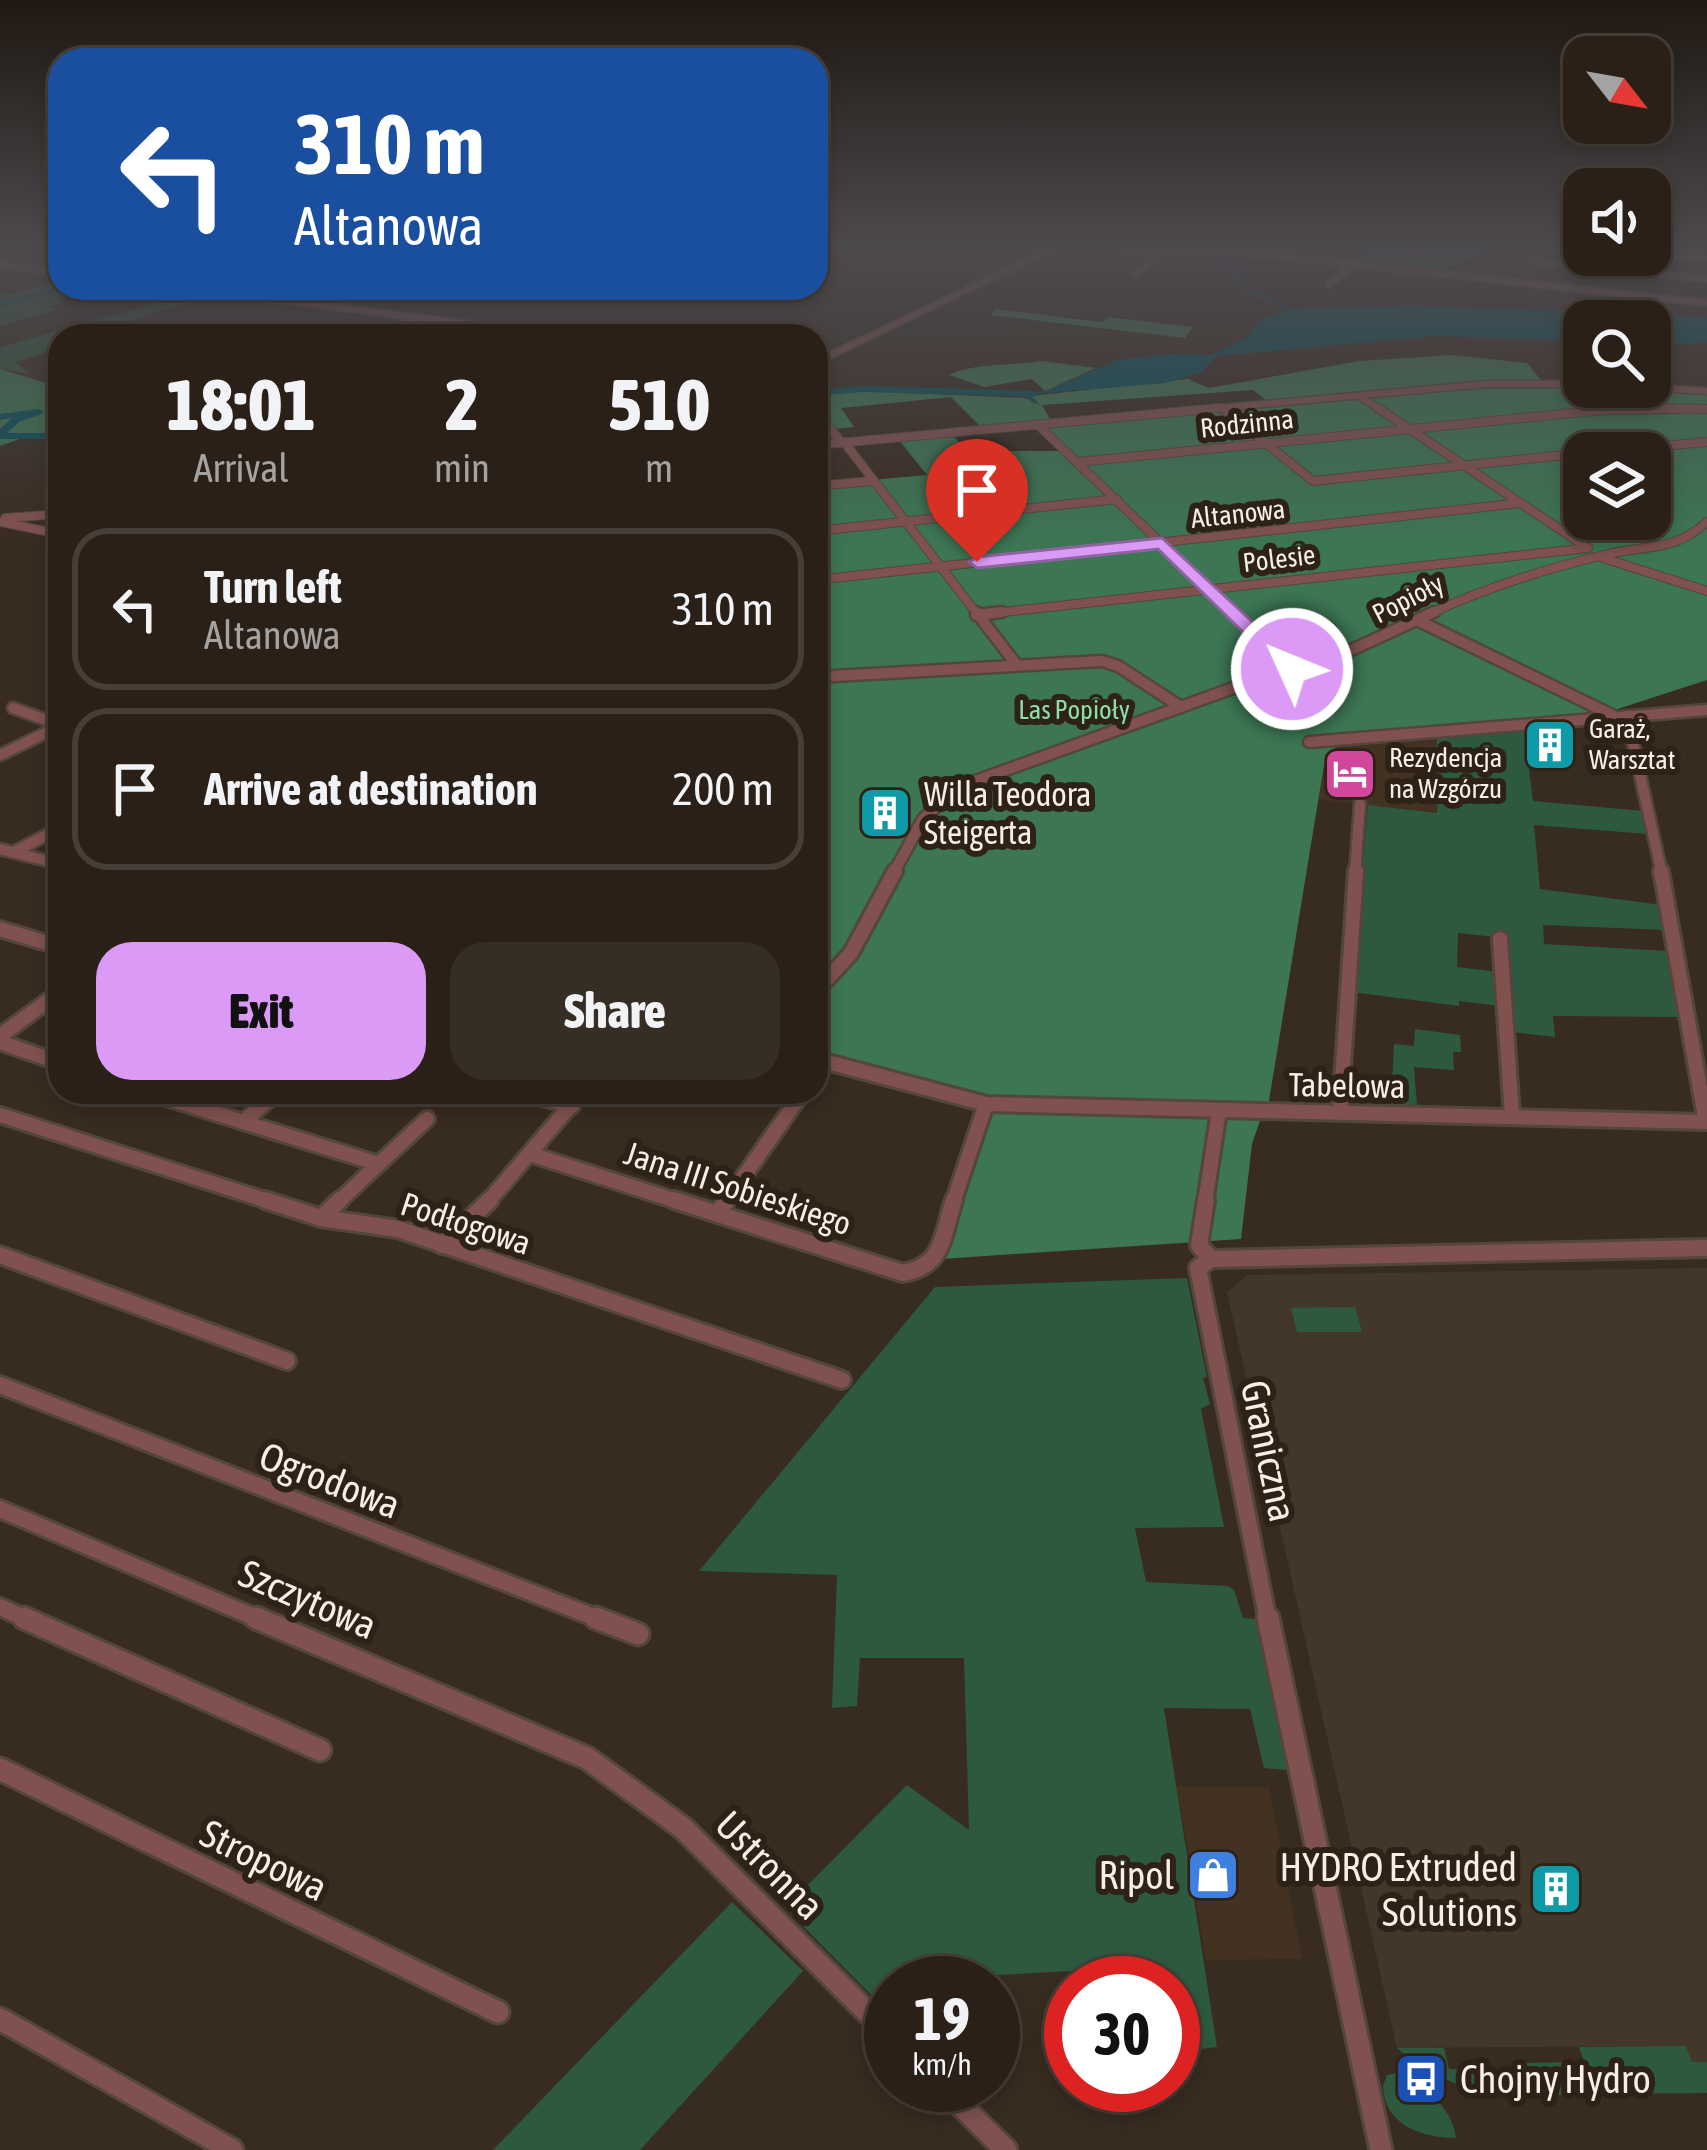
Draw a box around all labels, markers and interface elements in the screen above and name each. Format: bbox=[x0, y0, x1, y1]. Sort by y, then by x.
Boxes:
north arrow bbox=[1563, 36, 1671, 144]
map controls bbox=[1563, 36, 1671, 540]
icon: left bbox=[96, 96, 252, 252]
text: 310 m bbox=[294, 96, 484, 192]
button: sound bbox=[1563, 168, 1671, 276]
text: Altanowa bbox=[294, 195, 483, 256]
button: search bbox=[1563, 300, 1671, 408]
text: 18:01 bbox=[166, 363, 316, 445]
text: 2 bbox=[445, 363, 479, 445]
text: 510 bbox=[608, 363, 710, 445]
street label: Rodzinna bbox=[1199, 403, 1295, 444]
button: layers bbox=[1563, 432, 1671, 540]
pin bbox=[926, 439, 1028, 562]
text: Arrival bbox=[193, 446, 289, 490]
text: min bbox=[434, 446, 490, 490]
text: m bbox=[645, 446, 673, 490]
icon: arrive bbox=[944, 457, 1010, 523]
street label: Altanowa bbox=[1189, 493, 1287, 534]
street label: Polesie bbox=[1241, 539, 1317, 578]
text: Turn left bbox=[204, 561, 342, 613]
street label: Popioły bbox=[1367, 568, 1448, 629]
icon: left bbox=[102, 576, 168, 642]
text: 310 m bbox=[672, 583, 774, 635]
position arrow bbox=[1229, 606, 1355, 732]
text: Altanowa bbox=[204, 613, 341, 657]
park label: Las Popioły bbox=[1018, 694, 1130, 725]
place label: Garaż, Warsztat bbox=[1589, 713, 1676, 775]
building icon: Garaż, Warsztat bbox=[1522, 717, 1578, 773]
place label: Rezydencja na Wzgórzu bbox=[1389, 742, 1502, 804]
hotel icon: Rezydencja na Wzgórzu bbox=[1322, 746, 1378, 802]
icon: arrive bbox=[102, 756, 168, 822]
text: Arrive at destination bbox=[204, 763, 538, 815]
text: 200 m bbox=[672, 763, 774, 815]
place label: Willa Teodora Steigerta bbox=[924, 775, 1091, 851]
building icon: Willa Teodora Steigerta bbox=[857, 785, 913, 841]
button: Exit bbox=[96, 942, 426, 1080]
button: Share bbox=[450, 942, 780, 1080]
street label: Tabelowa bbox=[1288, 1065, 1406, 1105]
street label: Jana III Sobieskiego bbox=[620, 1133, 856, 1243]
street label: Podłogowa bbox=[396, 1184, 536, 1262]
street label: Graniczna bbox=[1233, 1377, 1305, 1525]
street label: Ogrodowa bbox=[254, 1433, 406, 1527]
street label: Szczytowa bbox=[233, 1551, 383, 1647]
street label: Ustronna bbox=[707, 1802, 833, 1928]
street label: Stropowa bbox=[194, 1811, 334, 1909]
place label: HYDRO Extruded Solutions bbox=[1279, 1845, 1517, 1934]
shop icon: Ripol bbox=[1185, 1847, 1241, 1903]
place label: Ripol bbox=[1098, 1853, 1174, 1897]
building icon: HYDRO Extruded Solutions bbox=[1528, 1861, 1584, 1917]
speed limit sign: 30 bbox=[1044, 1956, 1200, 2112]
text: 19 bbox=[914, 1984, 970, 2053]
text: km/h bbox=[912, 2047, 972, 2081]
bus stop icon: Chojny Hydro bbox=[1393, 2051, 1449, 2107]
place label: Chojny Hydro bbox=[1460, 2057, 1651, 2101]

